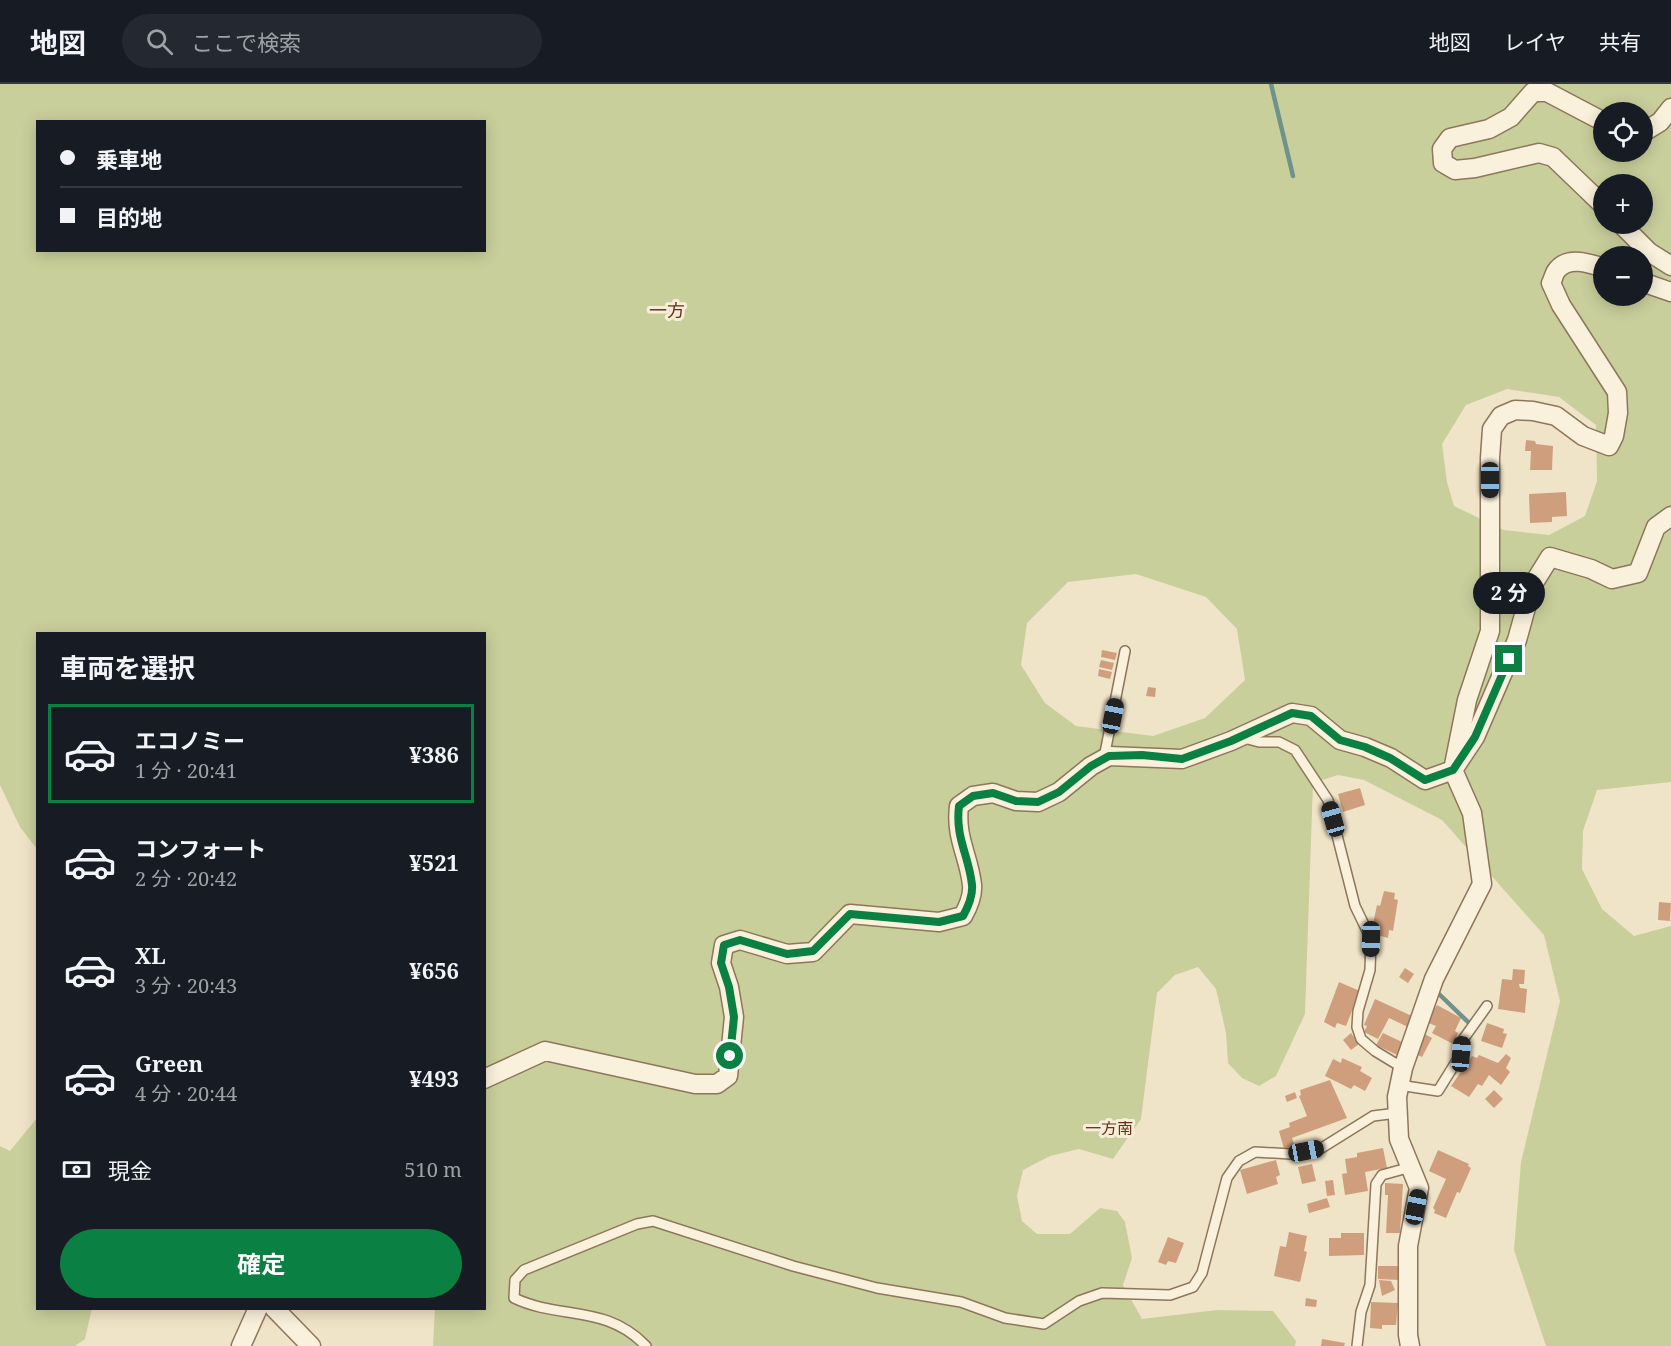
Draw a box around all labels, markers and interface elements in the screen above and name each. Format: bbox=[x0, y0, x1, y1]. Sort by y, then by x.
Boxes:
search box bbox=[122, 14, 542, 68]
text: 地図 bbox=[30, 23, 86, 61]
icon: search bbox=[143, 25, 176, 58]
text: ここで検索 bbox=[191, 27, 301, 57]
text: 地図 bbox=[1429, 28, 1471, 56]
text: レイヤ bbox=[1504, 28, 1566, 56]
text: 共有 bbox=[1599, 28, 1641, 56]
map controls bbox=[1593, 102, 1653, 306]
button: locate bbox=[1593, 102, 1653, 162]
text: 乗車地 bbox=[96, 144, 162, 174]
button: + bbox=[1593, 174, 1653, 234]
text: 目的地 bbox=[96, 202, 162, 232]
button: − bbox=[1593, 246, 1653, 306]
district label: 一方 bbox=[649, 298, 685, 322]
car bbox=[1481, 462, 1499, 498]
callout: 2 分 bbox=[1473, 572, 1545, 614]
text: 2 分 bbox=[1491, 579, 1527, 606]
route end bbox=[1495, 645, 1522, 672]
text: 車両を選択 bbox=[60, 649, 195, 686]
car bbox=[1101, 697, 1125, 735]
text: エコノミー bbox=[135, 725, 245, 755]
icon: car bbox=[63, 727, 117, 781]
text: ¥386 bbox=[409, 739, 459, 769]
text: 1 分 · 20:41 bbox=[135, 757, 237, 784]
car bbox=[1319, 799, 1347, 839]
text: コンフォート bbox=[135, 833, 266, 863]
icon: car bbox=[63, 835, 117, 889]
text: ¥521 bbox=[409, 847, 459, 877]
text: 2 分 · 20:42 bbox=[135, 865, 237, 892]
car bbox=[1362, 921, 1380, 957]
text: XL bbox=[135, 940, 166, 970]
icon: car bbox=[63, 943, 117, 997]
text: ¥656 bbox=[409, 955, 459, 985]
text: 3 分 · 20:43 bbox=[135, 972, 237, 999]
car bbox=[1450, 1035, 1472, 1073]
route start bbox=[716, 1042, 743, 1069]
text: Green bbox=[135, 1048, 203, 1078]
icon: car bbox=[63, 1051, 117, 1105]
text: ¥493 bbox=[409, 1063, 459, 1093]
text: 4 分 · 20:44 bbox=[135, 1080, 237, 1107]
district label: 一方南 bbox=[1085, 1117, 1133, 1139]
car bbox=[1287, 1139, 1325, 1163]
icon: cash bbox=[60, 1153, 93, 1186]
text: 現金 bbox=[108, 1155, 152, 1185]
text: 510 m bbox=[404, 1156, 462, 1183]
car bbox=[1404, 1188, 1428, 1226]
button: 確定 bbox=[60, 1229, 462, 1298]

